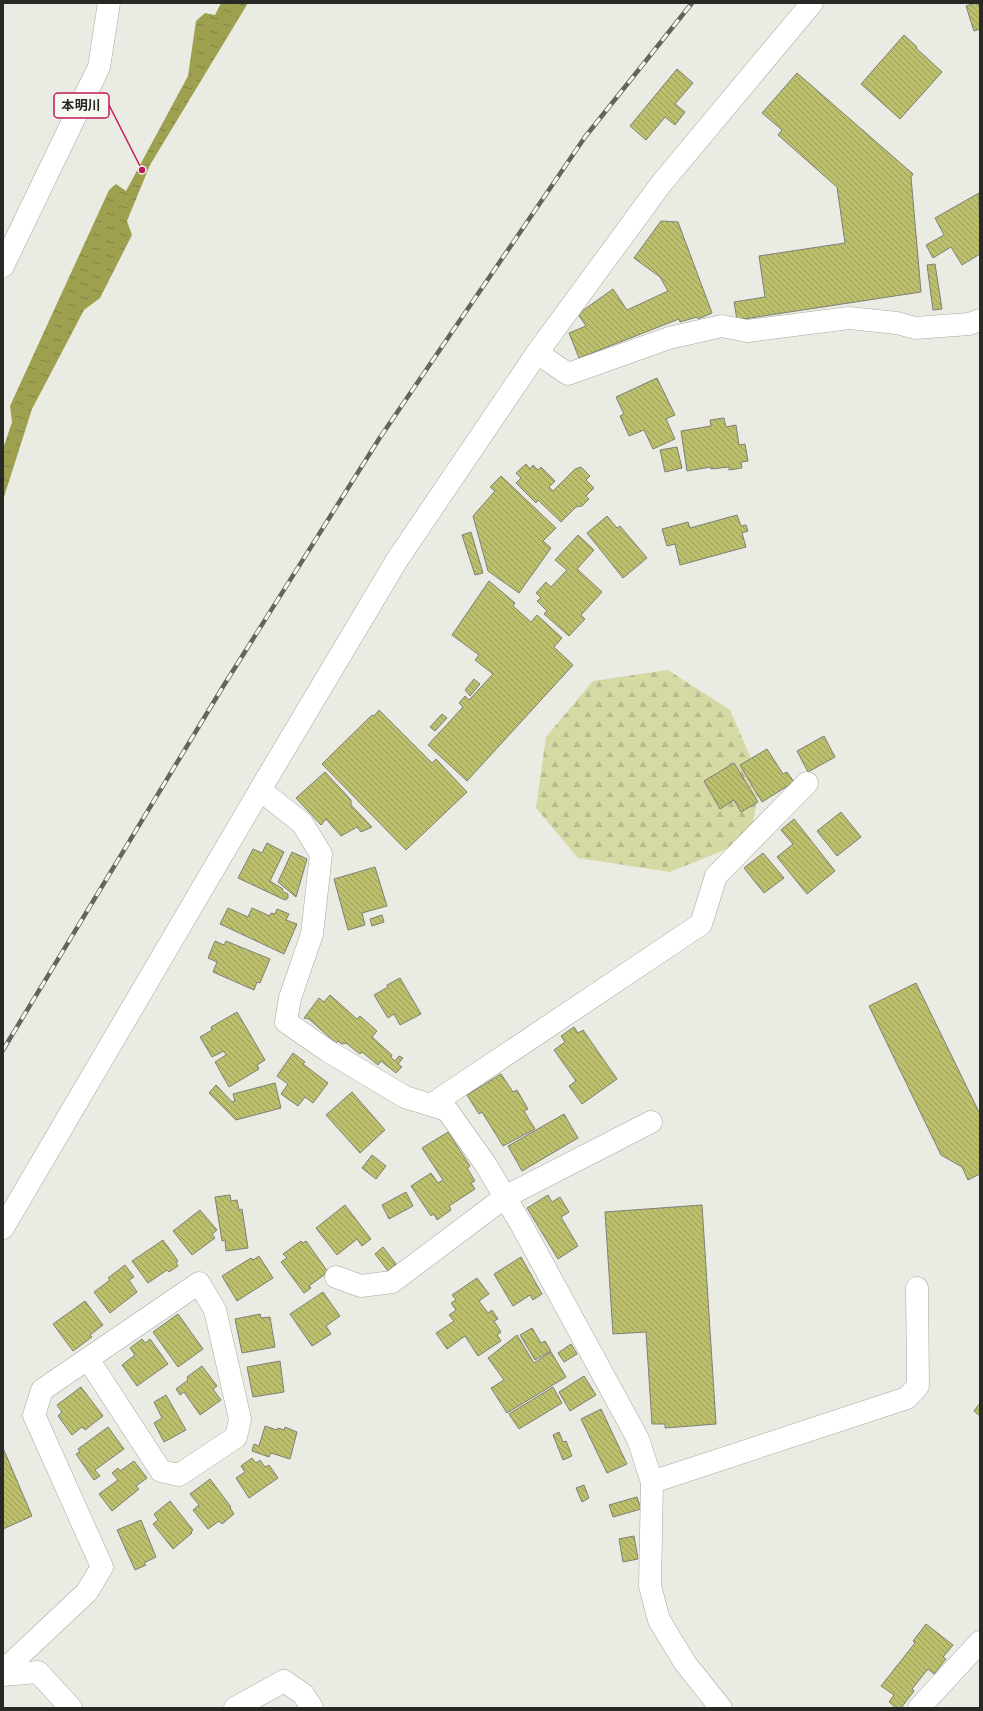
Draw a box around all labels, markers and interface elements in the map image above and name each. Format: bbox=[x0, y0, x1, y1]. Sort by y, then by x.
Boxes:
callout: 本明川 bbox=[54, 93, 109, 118]
text: 本明川 bbox=[61, 98, 101, 113]

